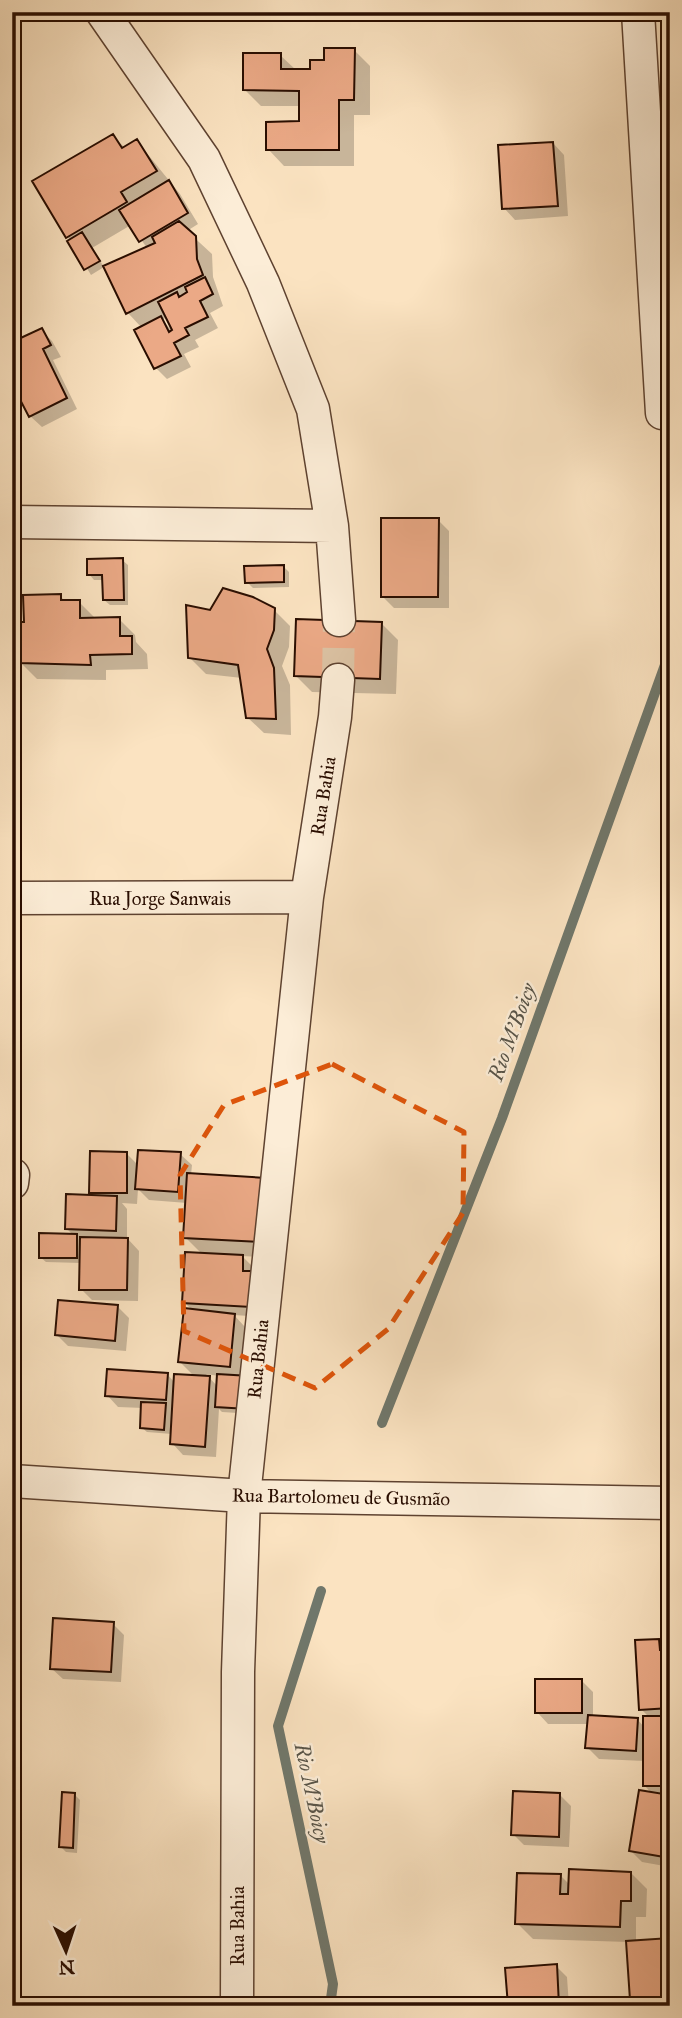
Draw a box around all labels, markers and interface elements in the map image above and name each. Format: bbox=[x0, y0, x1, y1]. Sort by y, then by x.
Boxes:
street label: Rua Bahia bbox=[305, 754, 341, 837]
street label: Rua Jorge Sanwais bbox=[89, 887, 231, 911]
water label: Rio M'Boicy bbox=[482, 979, 542, 1085]
street label: Rua Bahia bbox=[242, 1317, 274, 1400]
street label: Rua Bartolomeu de Gusmão bbox=[232, 1484, 451, 1510]
water label: Rio M'Boicy bbox=[288, 1740, 336, 1847]
street label: Rua Bahia bbox=[226, 1885, 249, 1966]
north arrow bbox=[32, 1916, 102, 1986]
text: N bbox=[58, 1956, 76, 1979]

